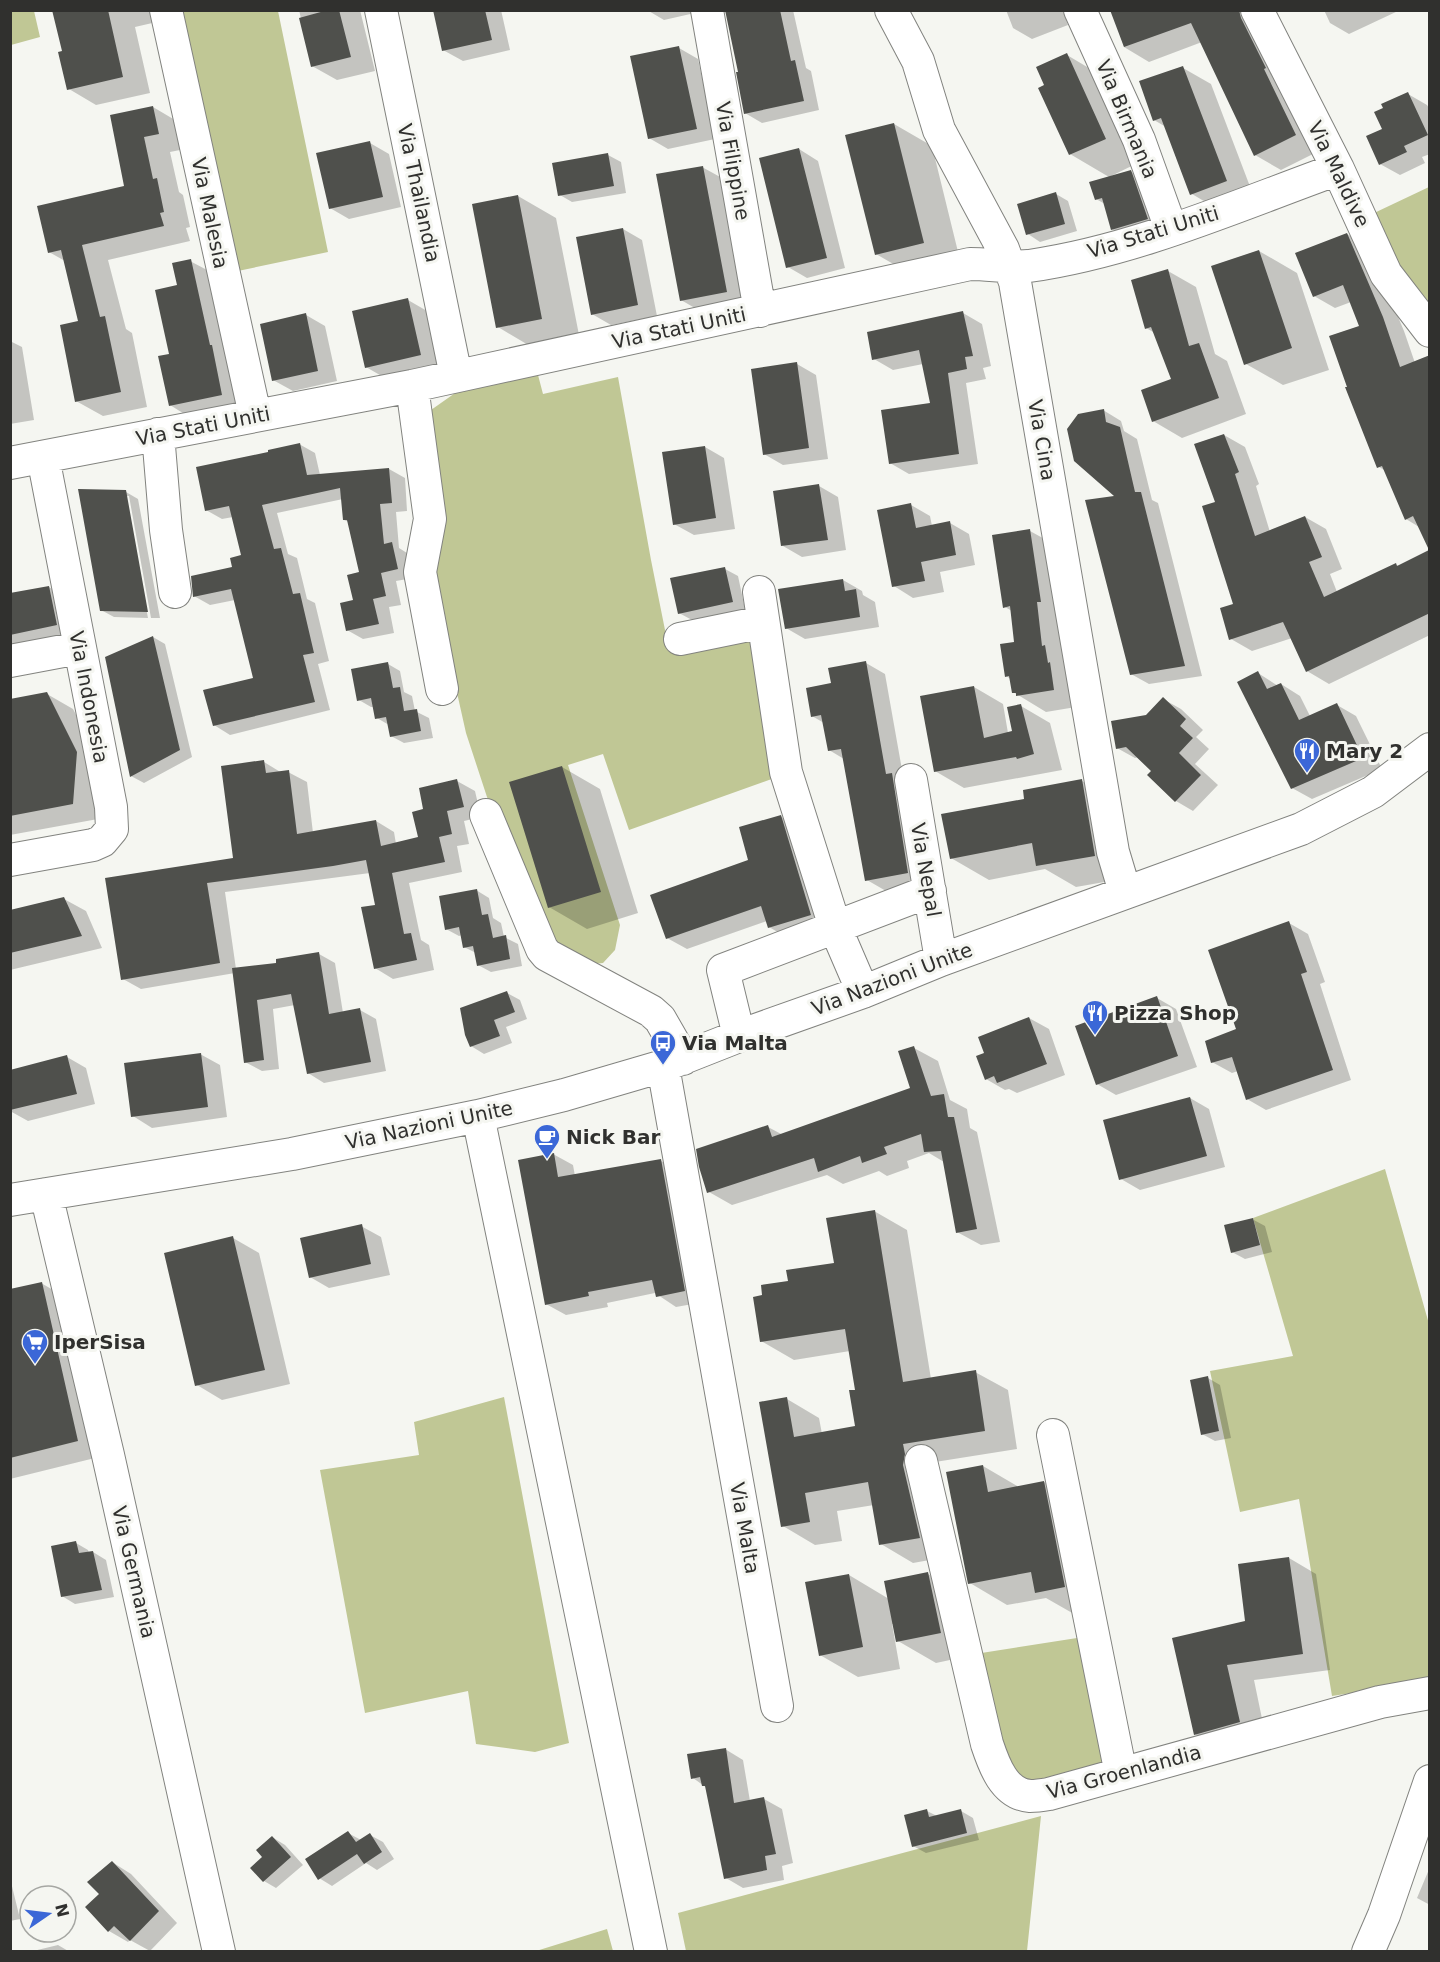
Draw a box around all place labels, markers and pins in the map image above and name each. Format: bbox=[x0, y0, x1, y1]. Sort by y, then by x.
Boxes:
restaurant icon: Mary 2 bbox=[1292, 736, 1322, 774]
place label: Mary 2 bbox=[1326, 739, 1403, 763]
restaurant icon: Pizza Shop bbox=[1080, 998, 1110, 1036]
place label: Pizza Shop bbox=[1114, 1001, 1236, 1025]
bus stop icon: Via Malta bbox=[648, 1028, 678, 1066]
place label: Via Malta bbox=[682, 1031, 788, 1055]
cafe icon: Nick Bar bbox=[532, 1122, 562, 1160]
place label: Nick Bar bbox=[566, 1125, 660, 1149]
supermarket icon: IperSisa bbox=[20, 1327, 50, 1365]
place label: IperSisa bbox=[54, 1330, 146, 1354]

